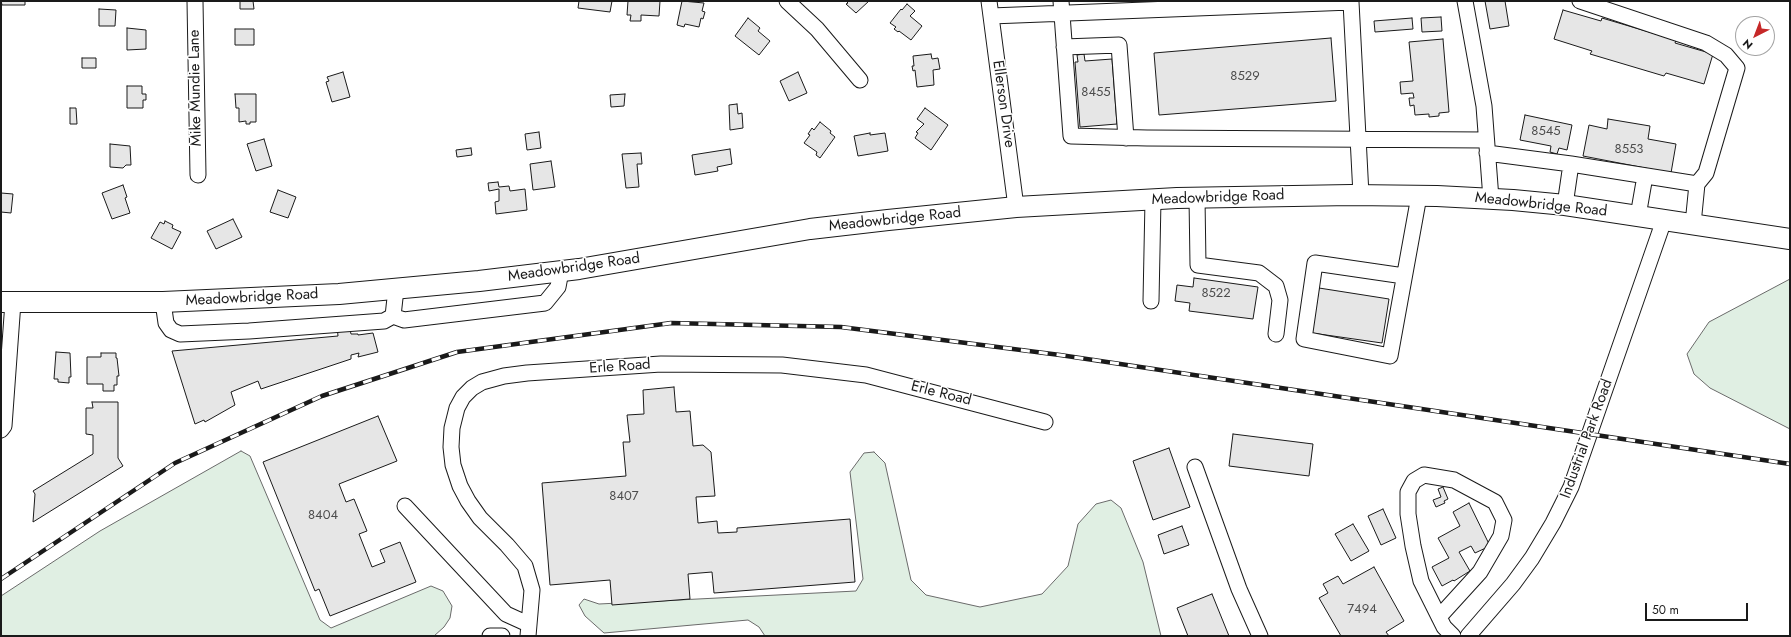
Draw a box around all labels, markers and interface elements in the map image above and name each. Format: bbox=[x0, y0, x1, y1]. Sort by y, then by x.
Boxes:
north arrow bbox=[1735, 16, 1775, 56]
street label: Mike Mundie Lane bbox=[186, 29, 206, 147]
text: N bbox=[1739, 35, 1756, 53]
street label: Ellerson Drive bbox=[988, 59, 1018, 149]
house number: 8529 bbox=[1230, 69, 1260, 85]
house number: 8455 bbox=[1081, 85, 1111, 101]
house number: 8545 bbox=[1531, 124, 1561, 140]
house number: 8553 bbox=[1615, 142, 1643, 158]
street label: Meadowbridge Road bbox=[1151, 187, 1285, 209]
street label: Meadowbridge Road bbox=[1474, 189, 1608, 221]
street label: Meadowbridge Road bbox=[828, 204, 962, 236]
street label: Meadowbridge Road bbox=[507, 250, 641, 286]
street label: Meadowbridge Road bbox=[185, 286, 319, 310]
house number: 8522 bbox=[1201, 286, 1231, 302]
street label: Erle Road bbox=[589, 356, 651, 378]
street label: Industrial Park Road bbox=[1557, 377, 1617, 501]
street label: Erle Road bbox=[909, 378, 973, 410]
house number: 8407 bbox=[609, 489, 639, 505]
house number: 8404 bbox=[308, 508, 338, 524]
scale bar bbox=[1647, 595, 1750, 621]
text: 50 m bbox=[1652, 601, 1679, 619]
house number: 7494 bbox=[1347, 602, 1377, 618]

